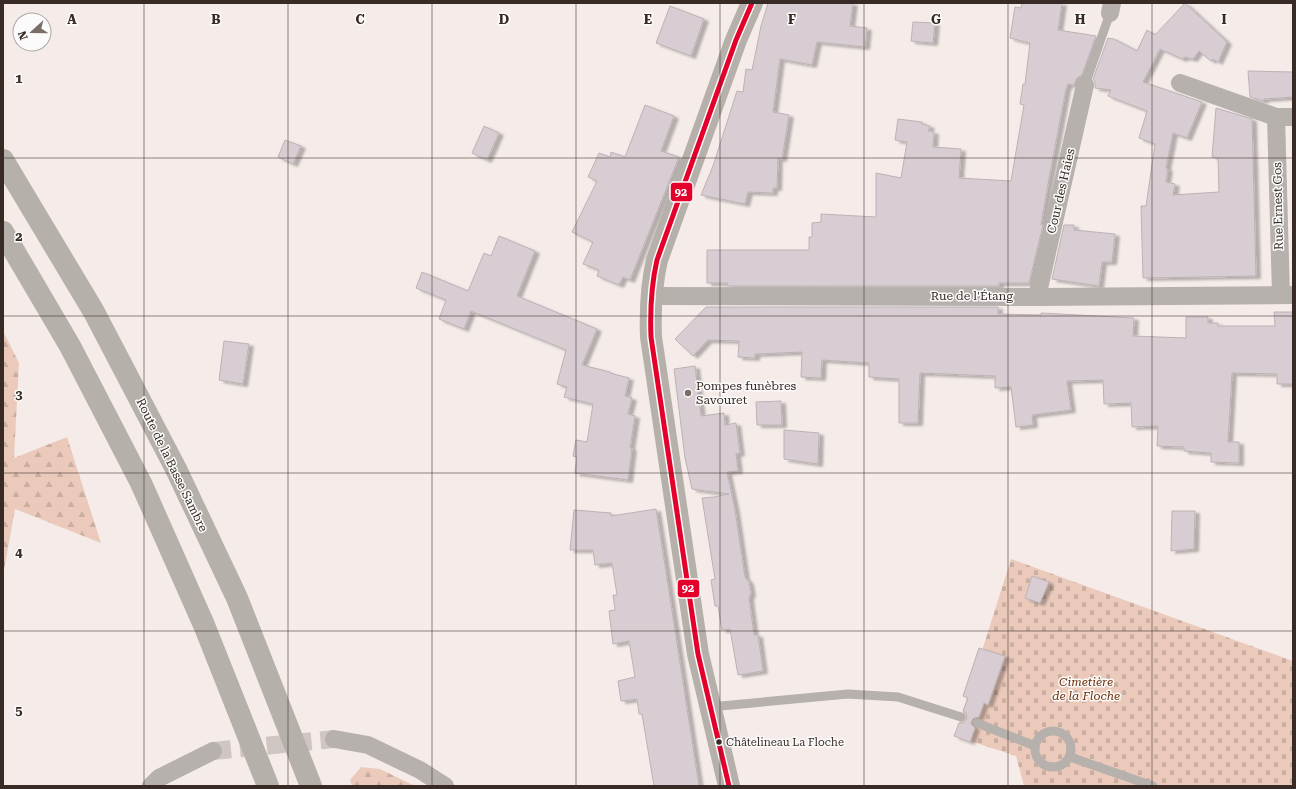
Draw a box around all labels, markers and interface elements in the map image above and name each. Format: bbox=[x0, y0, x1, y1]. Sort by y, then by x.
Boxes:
north arrow bbox=[12, 12, 52, 52]
text: A bbox=[67, 12, 77, 27]
text: B bbox=[211, 12, 221, 27]
text: C bbox=[355, 12, 365, 27]
text: D bbox=[499, 12, 509, 27]
text: E bbox=[644, 12, 652, 27]
text: F bbox=[788, 12, 796, 27]
text: G bbox=[931, 12, 941, 27]
text: H bbox=[1075, 12, 1086, 27]
text: I bbox=[1221, 12, 1227, 27]
text: N bbox=[15, 29, 31, 42]
text: 1 bbox=[15, 71, 23, 86]
street label: Cour des Haies bbox=[1044, 147, 1078, 235]
street label: Rue Ernest Gos bbox=[1270, 162, 1286, 250]
line badge: 92 bbox=[670, 182, 693, 202]
text: 92 bbox=[675, 186, 687, 199]
text: 2 bbox=[15, 229, 23, 244]
street label: Rue de l'Étang bbox=[931, 289, 1013, 303]
place label: Pompes funèbres Savouret bbox=[696, 379, 796, 407]
text: 3 bbox=[15, 387, 23, 402]
marker: Pompes funèbres Savouret bbox=[683, 388, 693, 398]
street label: Route de la Basse Sambre bbox=[134, 396, 211, 534]
text: 4 bbox=[15, 545, 23, 560]
line badge: 92 bbox=[677, 579, 700, 598]
text: 92 bbox=[682, 582, 694, 595]
park label: Cimetière de la Floche bbox=[1052, 675, 1120, 703]
text: 5 bbox=[15, 703, 23, 718]
place label: Châtelineau La Floche bbox=[726, 736, 844, 749]
marker: Châtelineau La Floche bbox=[714, 737, 724, 747]

